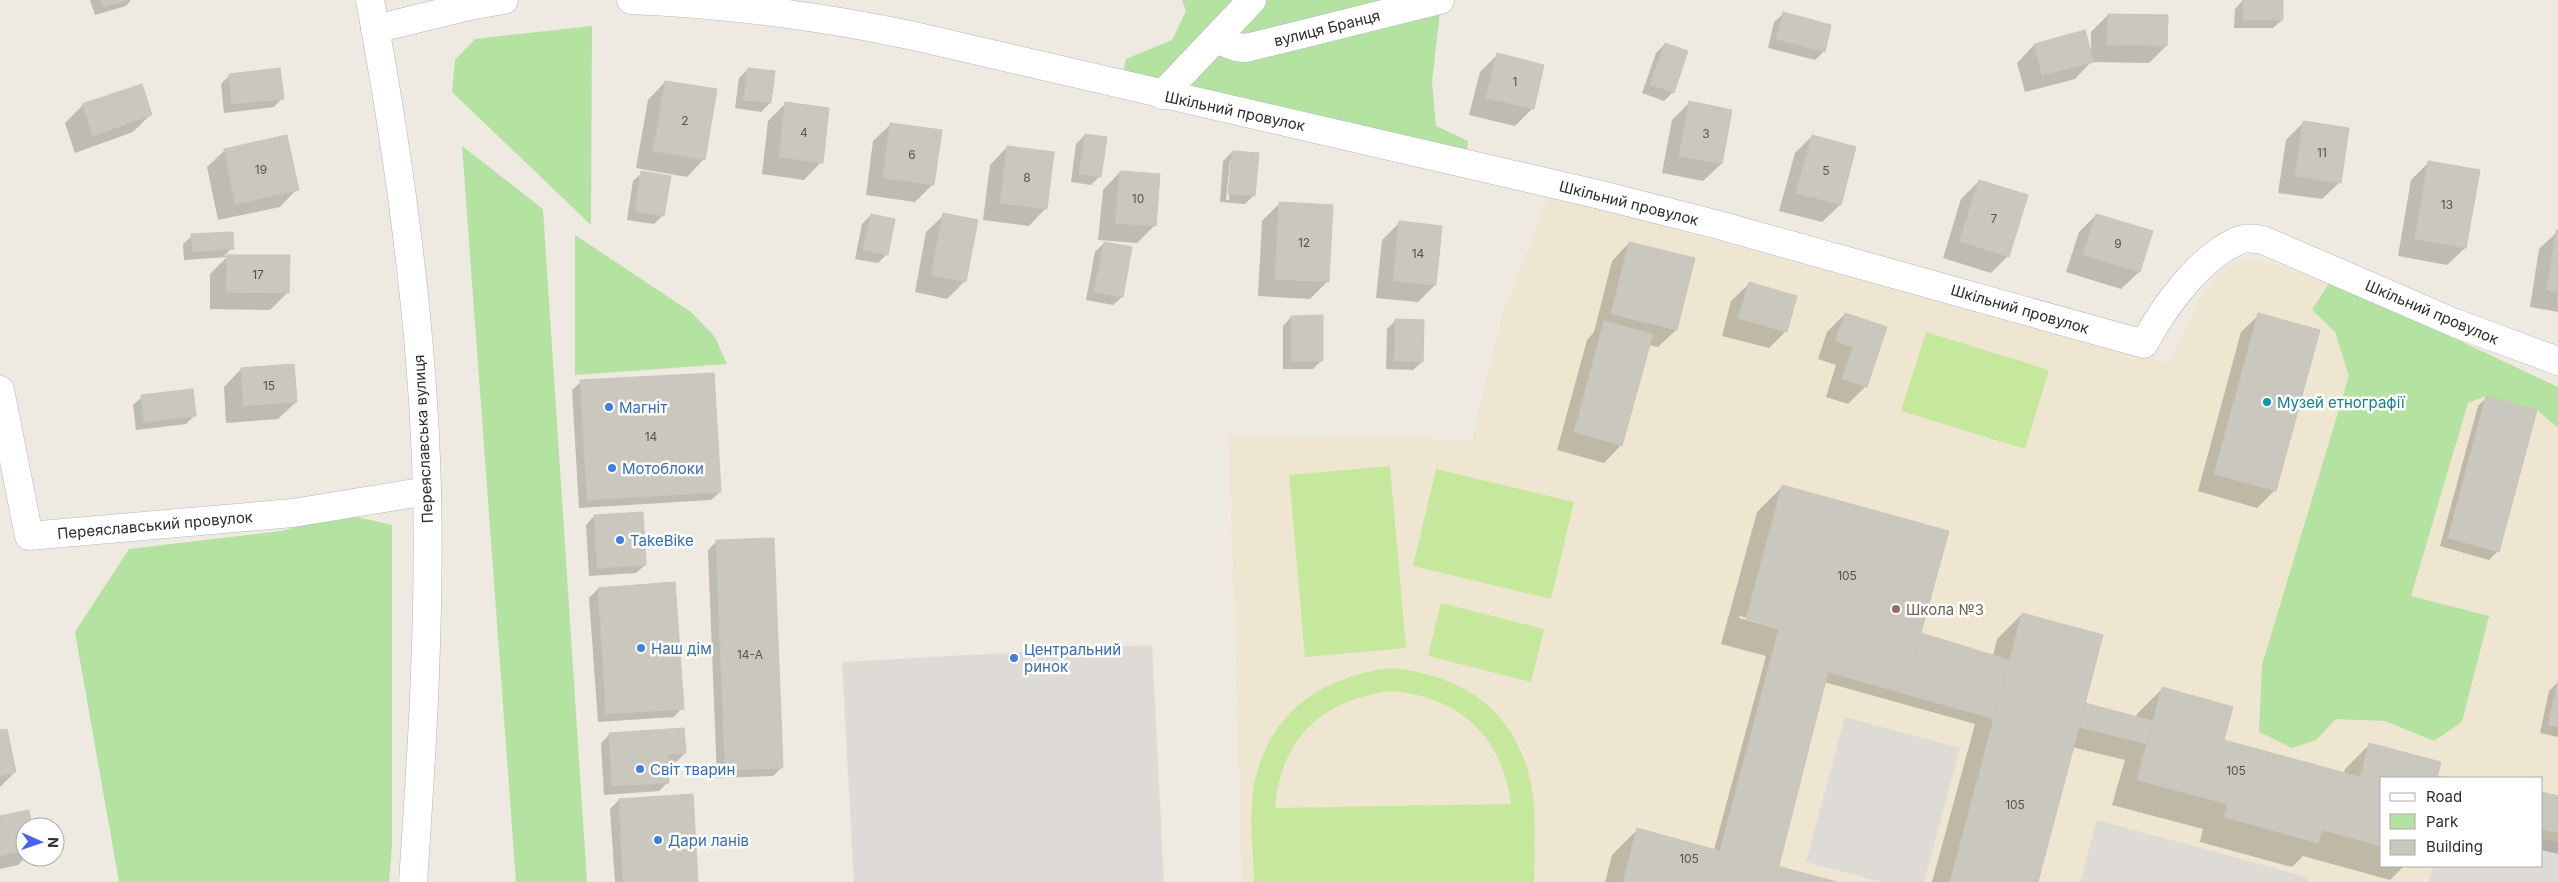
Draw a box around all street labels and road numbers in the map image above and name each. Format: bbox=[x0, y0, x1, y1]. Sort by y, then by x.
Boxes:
street label: вулиця Бранця bbox=[1272, 6, 1382, 50]
street label: Шкільний провулок bbox=[1163, 87, 1307, 135]
street label: Шкільний провулок bbox=[1557, 176, 1701, 230]
street label: Шкільний провулок bbox=[2363, 275, 2501, 349]
street label: Шкільний провулок bbox=[1949, 280, 2091, 338]
street label: Переяславська вулиця bbox=[409, 354, 437, 524]
street label: Переяславський провулок bbox=[56, 507, 254, 543]

